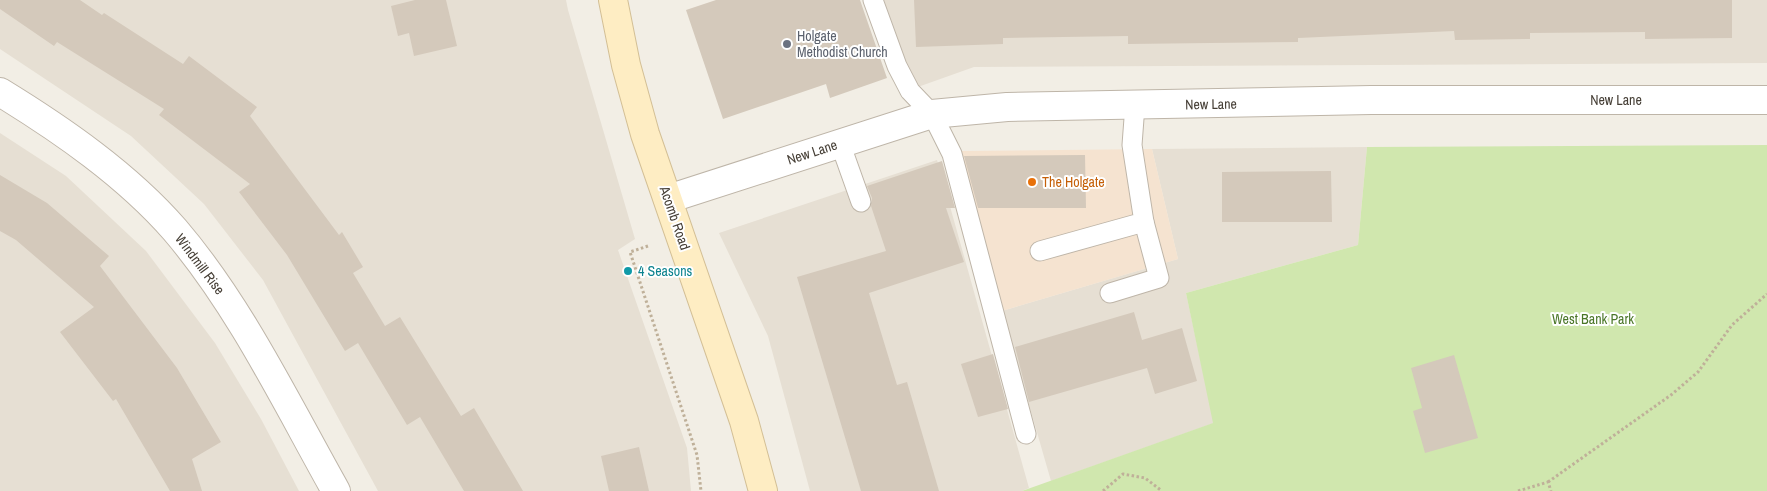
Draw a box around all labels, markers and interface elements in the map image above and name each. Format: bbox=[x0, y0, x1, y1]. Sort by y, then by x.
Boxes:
place label: Holgate Methodist Church bbox=[797, 27, 888, 61]
marker: Holgate Methodist Church bbox=[781, 38, 793, 50]
street label: New Lane bbox=[1590, 91, 1642, 109]
street label: New Lane bbox=[1185, 95, 1237, 113]
street label: New Lane bbox=[785, 135, 839, 169]
place label: The Holgate bbox=[1042, 173, 1105, 191]
marker: The Holgate bbox=[1026, 176, 1038, 188]
street label: Acomb Road bbox=[655, 183, 694, 252]
street label: Windmill Rise bbox=[171, 230, 229, 298]
place label: 4 Seasons bbox=[638, 262, 693, 280]
marker: 4 Seasons bbox=[622, 265, 634, 277]
park label: West Bank Park bbox=[1552, 310, 1634, 328]

